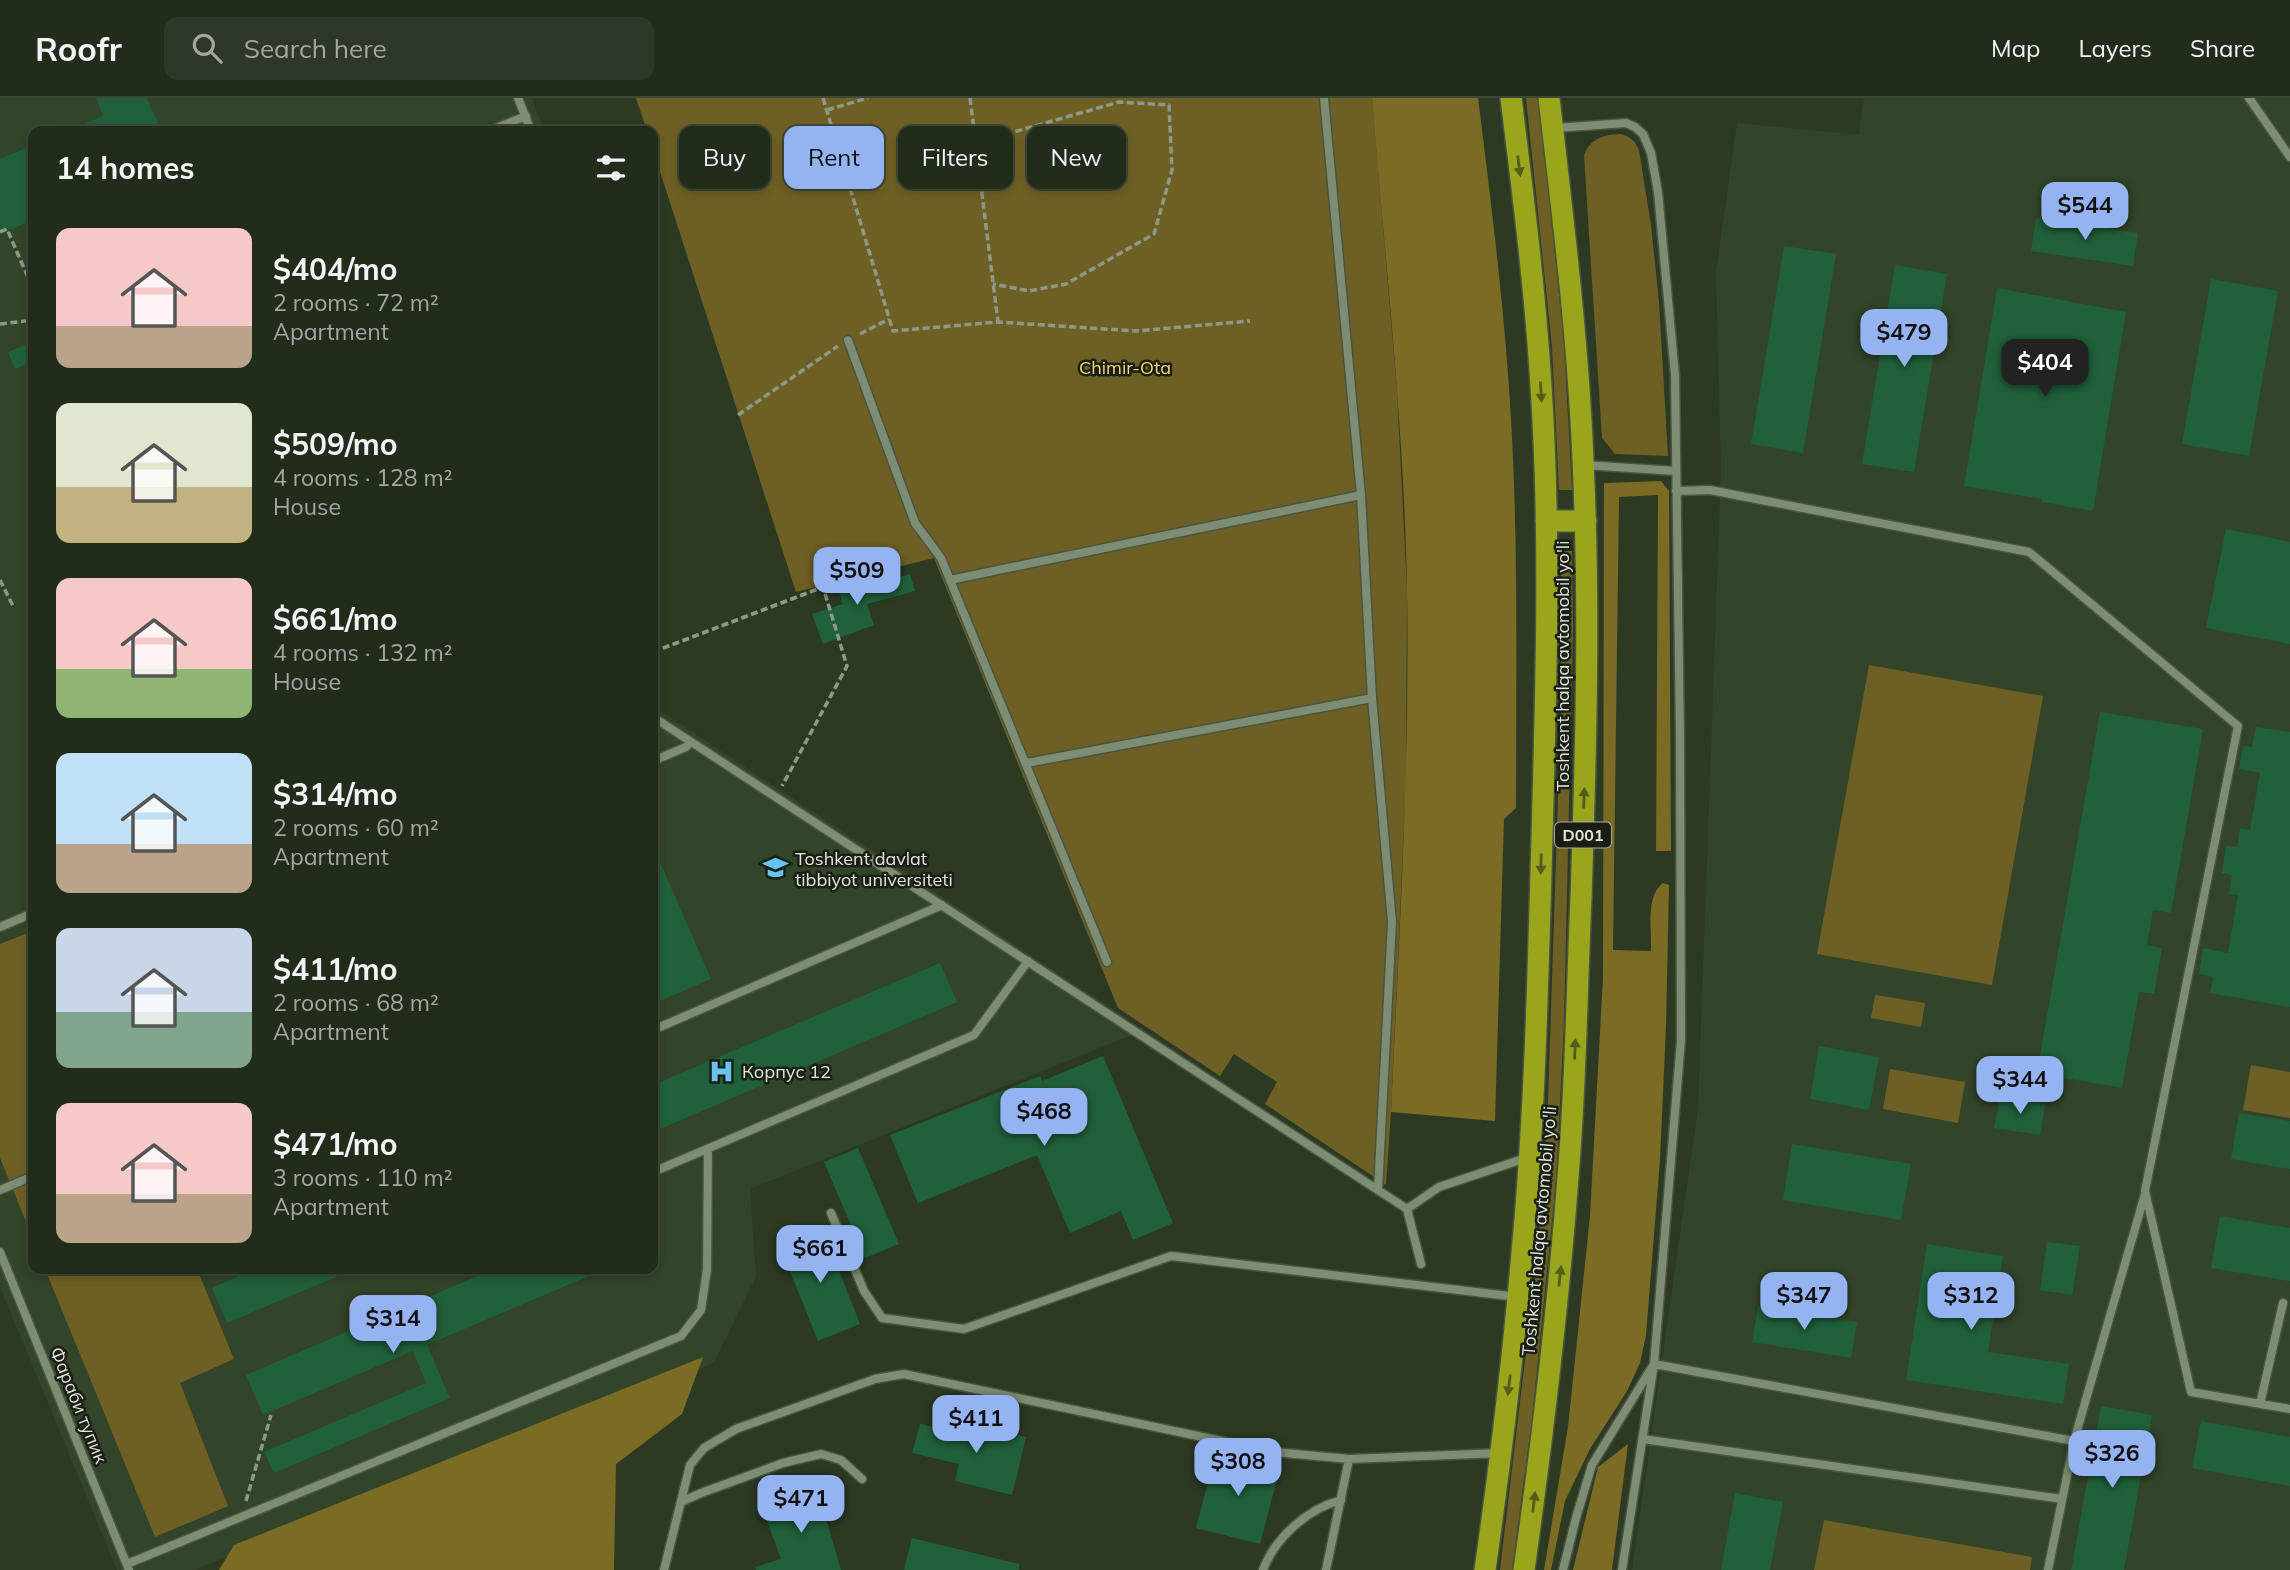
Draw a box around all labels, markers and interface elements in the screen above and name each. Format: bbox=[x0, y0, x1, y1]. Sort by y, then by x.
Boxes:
search box bbox=[164, 17, 654, 80]
text: Roofr bbox=[35, 28, 122, 69]
icon: search bbox=[188, 29, 226, 67]
text: Search here bbox=[244, 32, 387, 65]
text: Map bbox=[1991, 33, 2040, 63]
text: Layers bbox=[2078, 33, 2152, 63]
text: Share bbox=[2190, 33, 2255, 63]
chip: Buy bbox=[679, 126, 770, 189]
chip: Rent bbox=[784, 126, 884, 189]
chip: Filters bbox=[898, 126, 1013, 189]
chip: New bbox=[1027, 126, 1126, 189]
text: 14 homes bbox=[56, 149, 195, 187]
icon: filters bbox=[592, 149, 630, 187]
one-way arrow bbox=[1514, 155, 1525, 177]
pin: $544 bbox=[2044, 183, 2126, 242]
text: $544 bbox=[2057, 190, 2113, 219]
text: $404/mo bbox=[273, 250, 397, 288]
icon: home bbox=[112, 256, 196, 340]
text: 2 rooms · 72 m² bbox=[273, 288, 439, 317]
pin: $479 bbox=[1863, 310, 1945, 369]
text: Apartment bbox=[273, 317, 389, 346]
text: $479 bbox=[1876, 317, 1932, 346]
pin: $404 bbox=[2004, 340, 2086, 399]
text: $404 bbox=[2017, 347, 2073, 376]
park label: Chimir-Ota bbox=[1079, 356, 1171, 379]
one-way arrow bbox=[1536, 381, 1547, 403]
text: $509/mo bbox=[273, 425, 397, 463]
icon: home bbox=[112, 431, 196, 515]
text: 4 rooms · 128 m² bbox=[273, 463, 453, 492]
text: House bbox=[273, 492, 341, 521]
street label: Toshkent halqa avtomobil yo'li bbox=[1551, 541, 1574, 791]
pin: $509 bbox=[816, 547, 898, 607]
text: $509 bbox=[829, 555, 885, 584]
text: $661/mo bbox=[273, 600, 397, 638]
icon: home bbox=[112, 606, 196, 690]
text: 4 rooms · 132 m² bbox=[273, 638, 453, 667]
text: House bbox=[273, 667, 341, 696]
text: $314/mo bbox=[273, 775, 397, 813]
icon: home bbox=[112, 781, 196, 865]
one-way arrow bbox=[1579, 786, 1590, 808]
text: 2 rooms · 60 m² bbox=[273, 813, 439, 842]
road number: D001 bbox=[1555, 822, 1611, 848]
text: Apartment bbox=[273, 842, 389, 871]
place label: Toshkent davlat tibbiyot universiteti bbox=[795, 847, 953, 891]
school or university icon: Toshkent davlat tibbiyot universiteti bbox=[761, 854, 789, 882]
one-way arrow bbox=[1536, 854, 1547, 876]
text: $411/mo bbox=[273, 950, 397, 988]
icon: home bbox=[112, 956, 196, 1040]
text: 2 rooms · 68 m² bbox=[273, 988, 439, 1017]
text: Apartment bbox=[273, 1017, 389, 1046]
one-way arrow bbox=[1570, 1038, 1581, 1060]
pin: $344 bbox=[1979, 1056, 2061, 1116]
hospital icon: Корпус 12 bbox=[708, 1057, 736, 1085]
place label: Корпус 12 bbox=[742, 1060, 831, 1083]
text: $344 bbox=[1992, 1064, 2048, 1093]
pin: $468 bbox=[1003, 1088, 1085, 1148]
text: $468 bbox=[1016, 1096, 1072, 1125]
street label: Toshkent halqa avtomobil yo'li bbox=[1517, 1105, 1561, 1357]
text: $471/mo bbox=[273, 1125, 397, 1163]
icon: home bbox=[112, 1131, 196, 1215]
text: 3 rooms · 110 m² bbox=[273, 1163, 453, 1192]
text: Apartment bbox=[273, 1192, 389, 1221]
pin: $661 bbox=[779, 1226, 861, 1285]
text: $661 bbox=[792, 1233, 848, 1262]
one-way arrow bbox=[1555, 1265, 1566, 1287]
pin: $347 bbox=[1763, 1272, 1845, 1332]
pin: $312 bbox=[1930, 1272, 2012, 1332]
text: $347 bbox=[1776, 1280, 1832, 1309]
text: $312 bbox=[1943, 1280, 1999, 1309]
pin: $314 bbox=[352, 1296, 434, 1355]
text: $314 bbox=[365, 1303, 421, 1332]
street label: Фараби тупик bbox=[45, 1343, 113, 1467]
one-way arrow bbox=[1503, 1374, 1514, 1396]
pin: $411 bbox=[935, 1396, 1017, 1455]
text: $411 bbox=[948, 1403, 1004, 1432]
pin: $326 bbox=[2071, 1430, 2153, 1490]
pin: $308 bbox=[1197, 1438, 1279, 1498]
text: $326 bbox=[2084, 1438, 2140, 1467]
text: $308 bbox=[1210, 1446, 1266, 1475]
pin: $471 bbox=[760, 1476, 842, 1535]
text: $471 bbox=[773, 1483, 829, 1512]
one-way arrow bbox=[1528, 1491, 1539, 1513]

